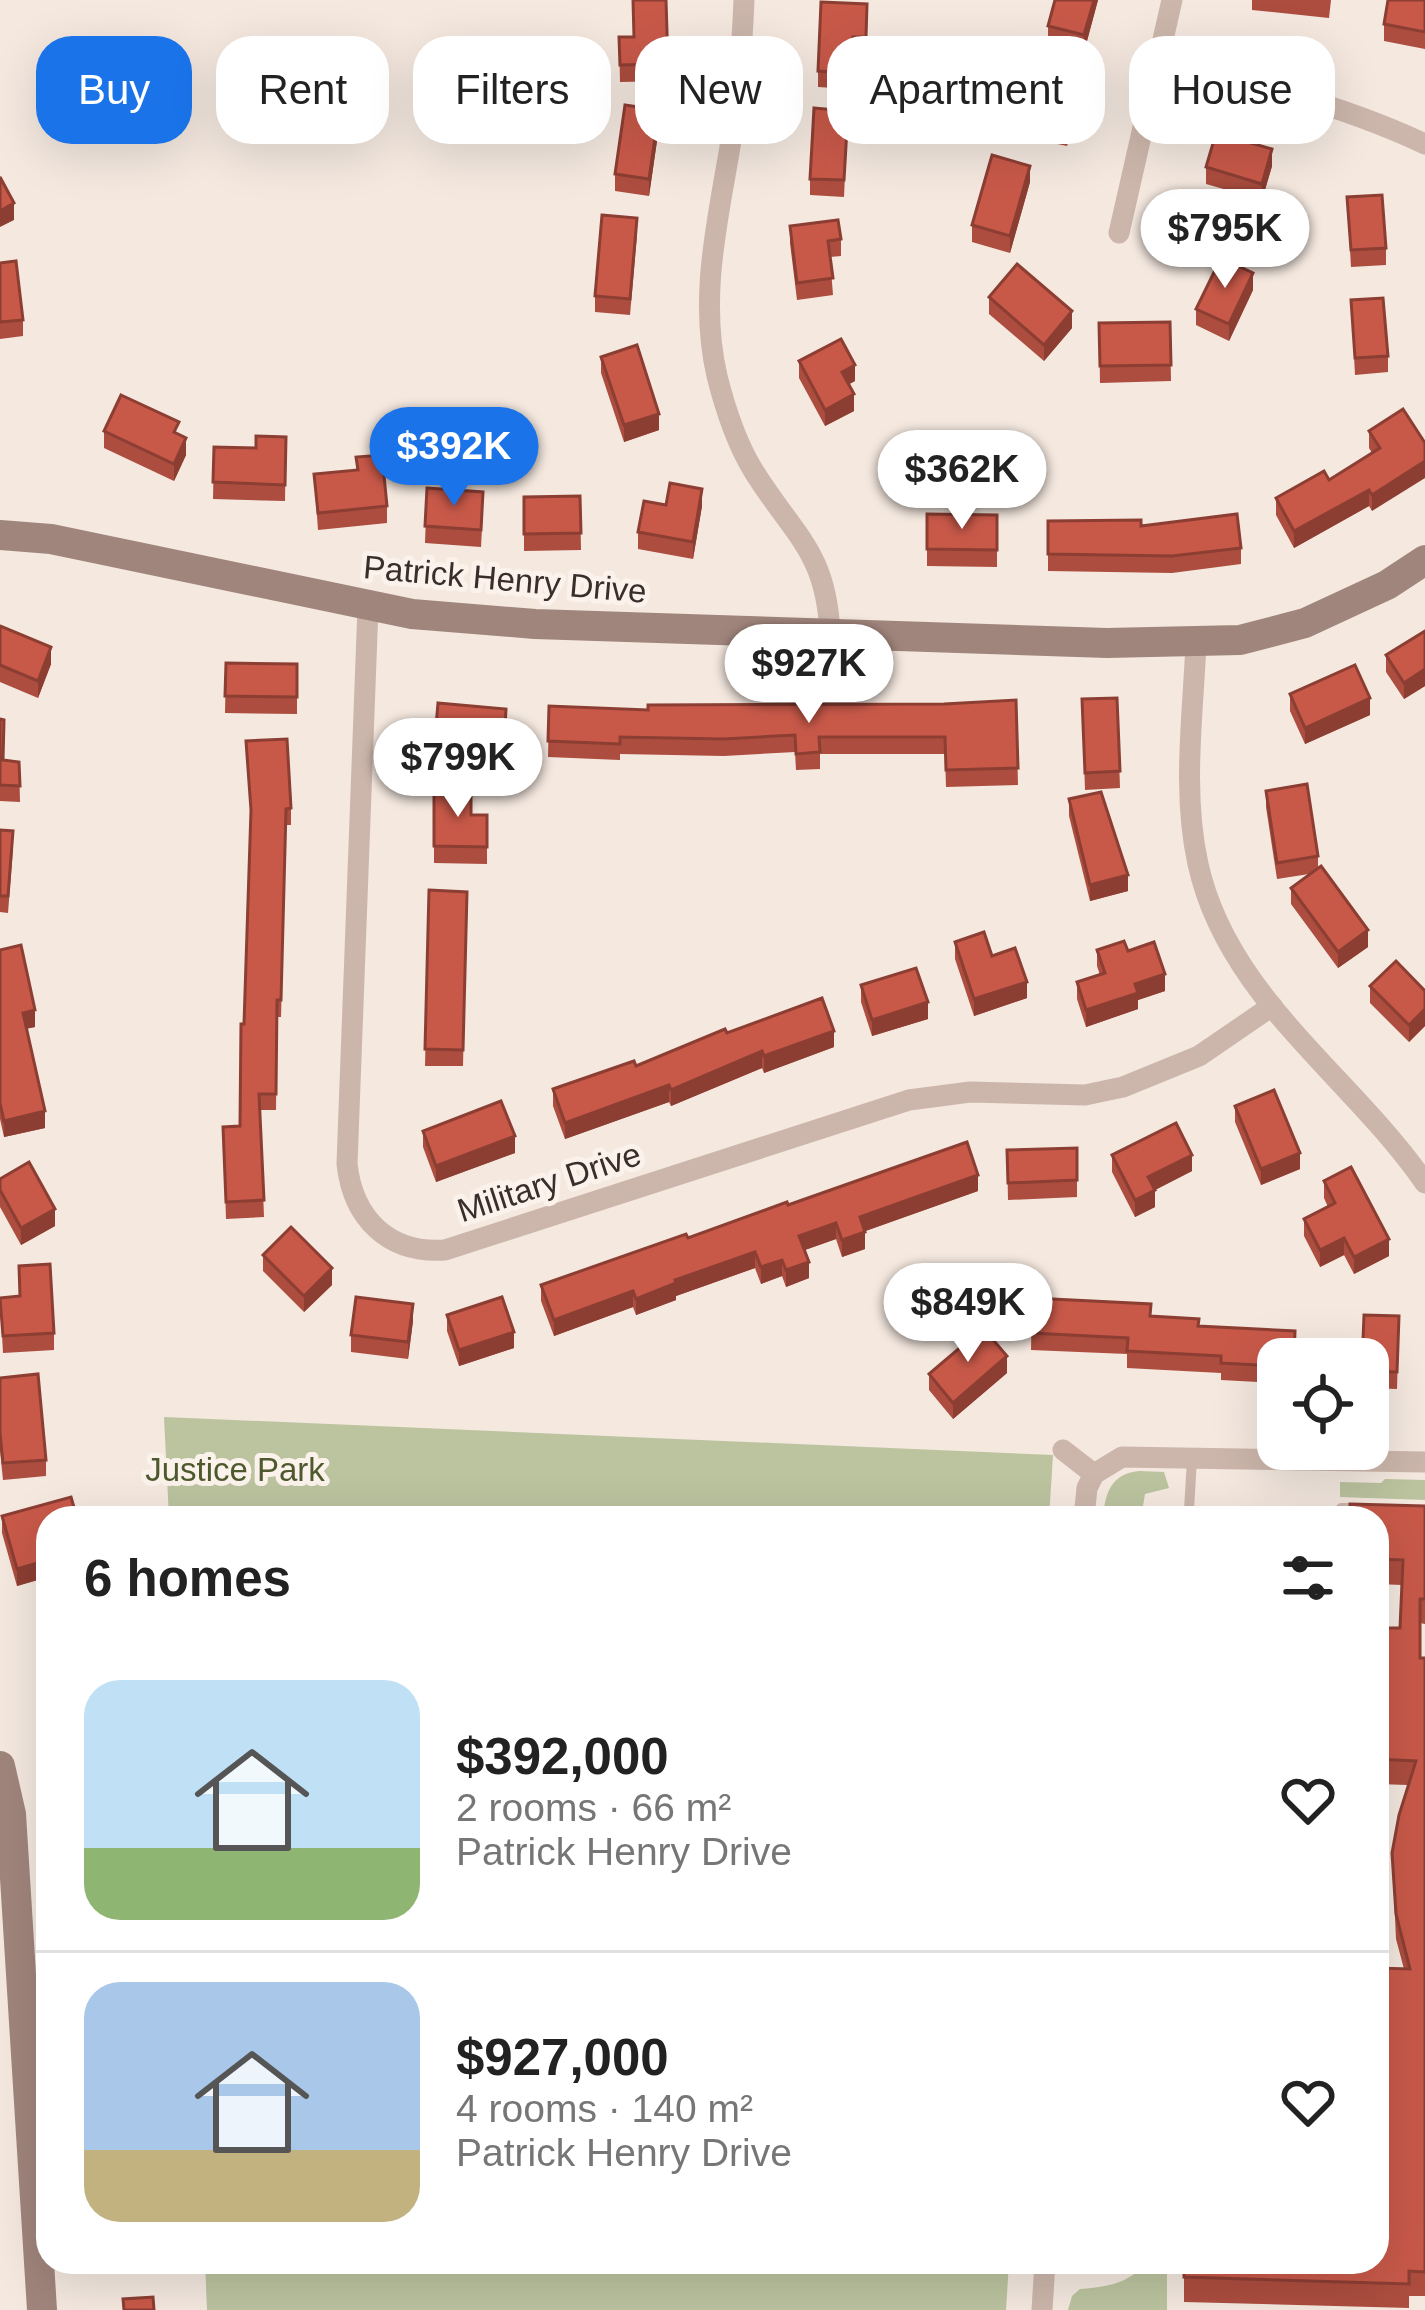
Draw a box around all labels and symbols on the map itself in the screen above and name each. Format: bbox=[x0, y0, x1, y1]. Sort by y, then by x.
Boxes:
pin: $795K bbox=[1141, 189, 1309, 291]
pin: $392K bbox=[370, 407, 538, 509]
pin: $362K bbox=[878, 430, 1046, 532]
street label: Patrick Henry Drive bbox=[362, 548, 648, 610]
pin: $927K bbox=[725, 624, 893, 726]
pin: $799K bbox=[374, 718, 542, 820]
street label: Military Drive bbox=[453, 1135, 645, 1229]
pin: $849K bbox=[884, 1263, 1052, 1365]
park label: Justice Park bbox=[145, 1451, 325, 1488]

